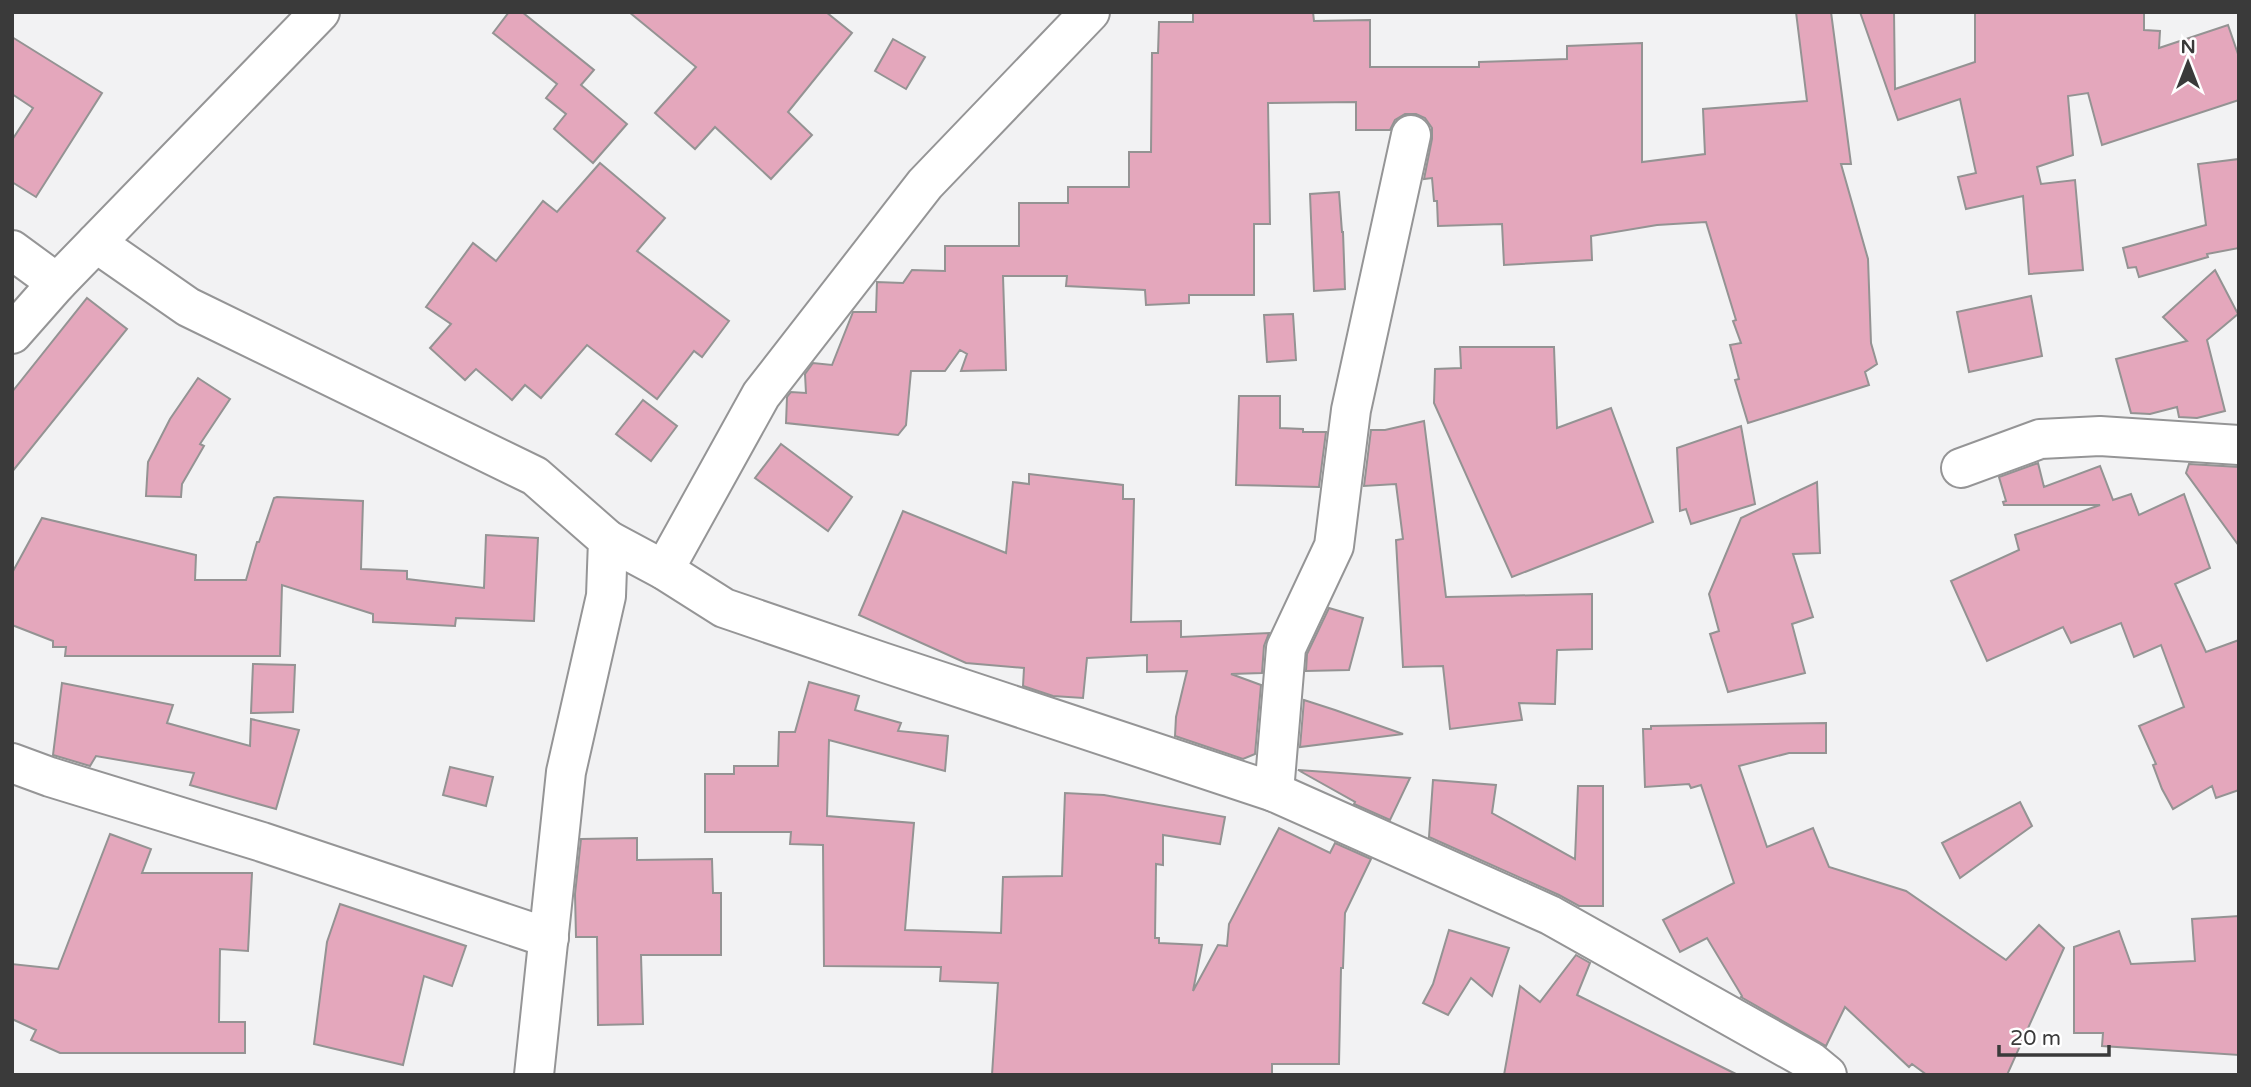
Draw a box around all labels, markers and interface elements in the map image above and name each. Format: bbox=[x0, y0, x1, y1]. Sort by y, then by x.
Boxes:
north arrow bbox=[2153, 28, 2223, 98]
text: N bbox=[2180, 36, 2196, 58]
scale bar bbox=[1999, 1014, 2109, 1058]
text: 20 m bbox=[2010, 1026, 2061, 1051]

